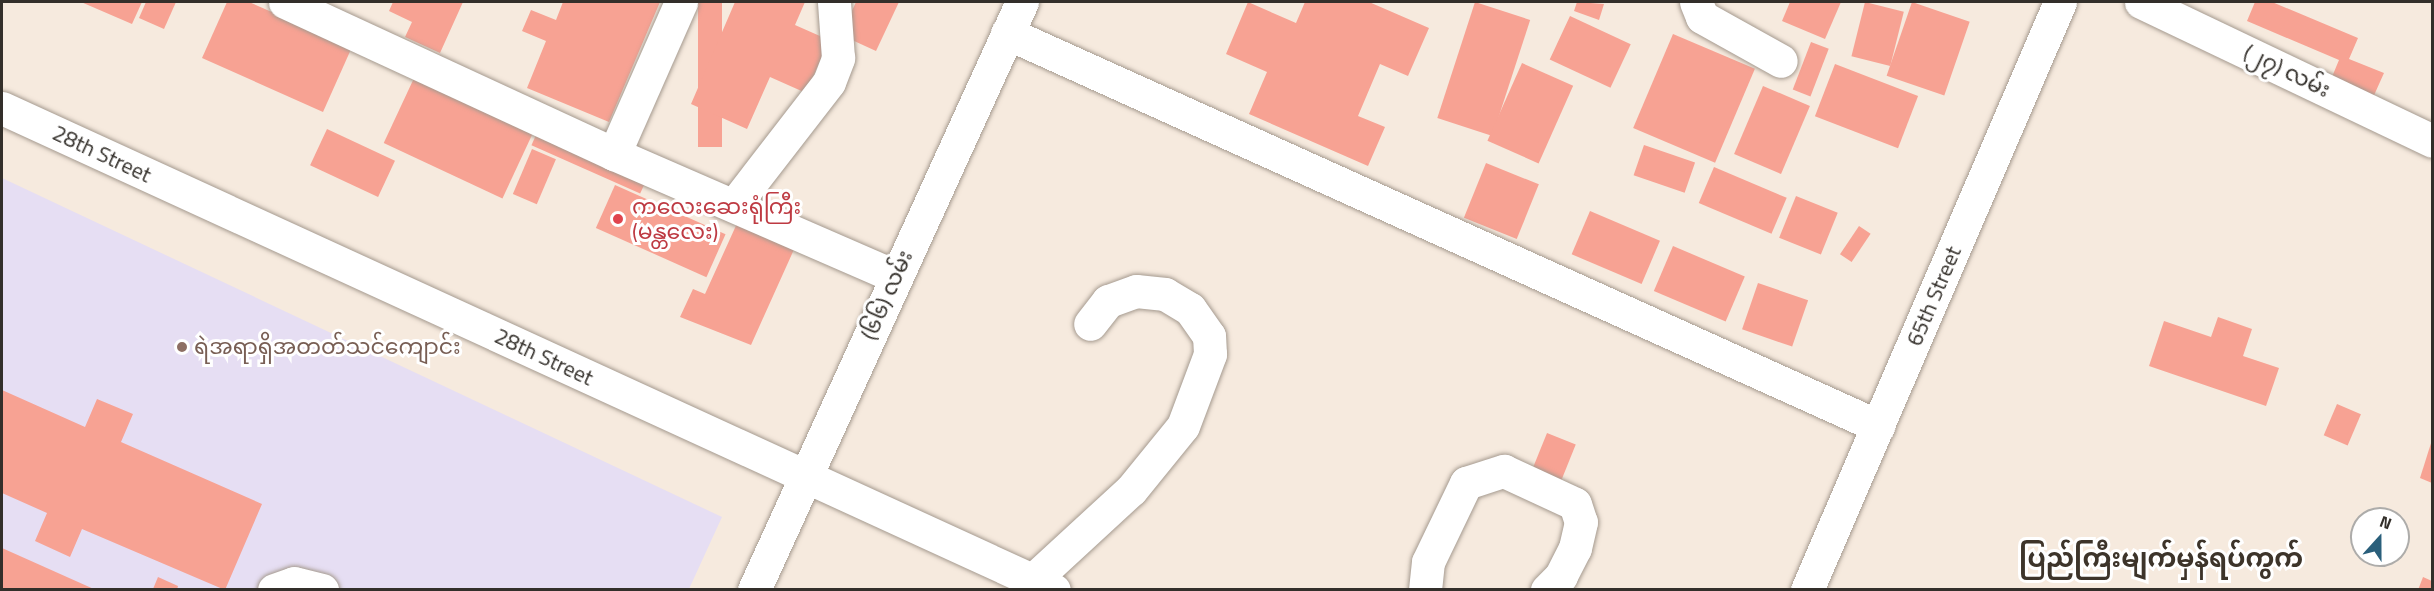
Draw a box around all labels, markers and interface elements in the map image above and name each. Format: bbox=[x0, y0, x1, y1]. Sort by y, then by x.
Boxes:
street label: (၂၇) လမ်း bbox=[2240, 39, 2334, 103]
street label: 28th Street bbox=[49, 120, 155, 188]
place label: ကလေးဆေးရုံကြီး (မန္တလေး) bbox=[632, 193, 801, 244]
marker: ကလေးဆေးရုံကြီး (မန္တလေး) bbox=[609, 210, 627, 228]
street label: 65th Street bbox=[1901, 242, 1967, 350]
street label: (၆၆) လမ်း bbox=[856, 246, 918, 344]
street label: 28th Street bbox=[491, 323, 597, 391]
place label: ရဲအရာရှိအတတ်သင်ကျောင်း bbox=[194, 334, 461, 360]
marker: ရဲအရာရှိအတတ်သင်ကျောင်း bbox=[175, 340, 189, 354]
north arrow bbox=[2350, 507, 2410, 567]
text: N bbox=[2376, 509, 2395, 535]
district label: ပြည်ကြီးမျက်မှန်ရပ်ကွက် bbox=[2019, 542, 2303, 574]

